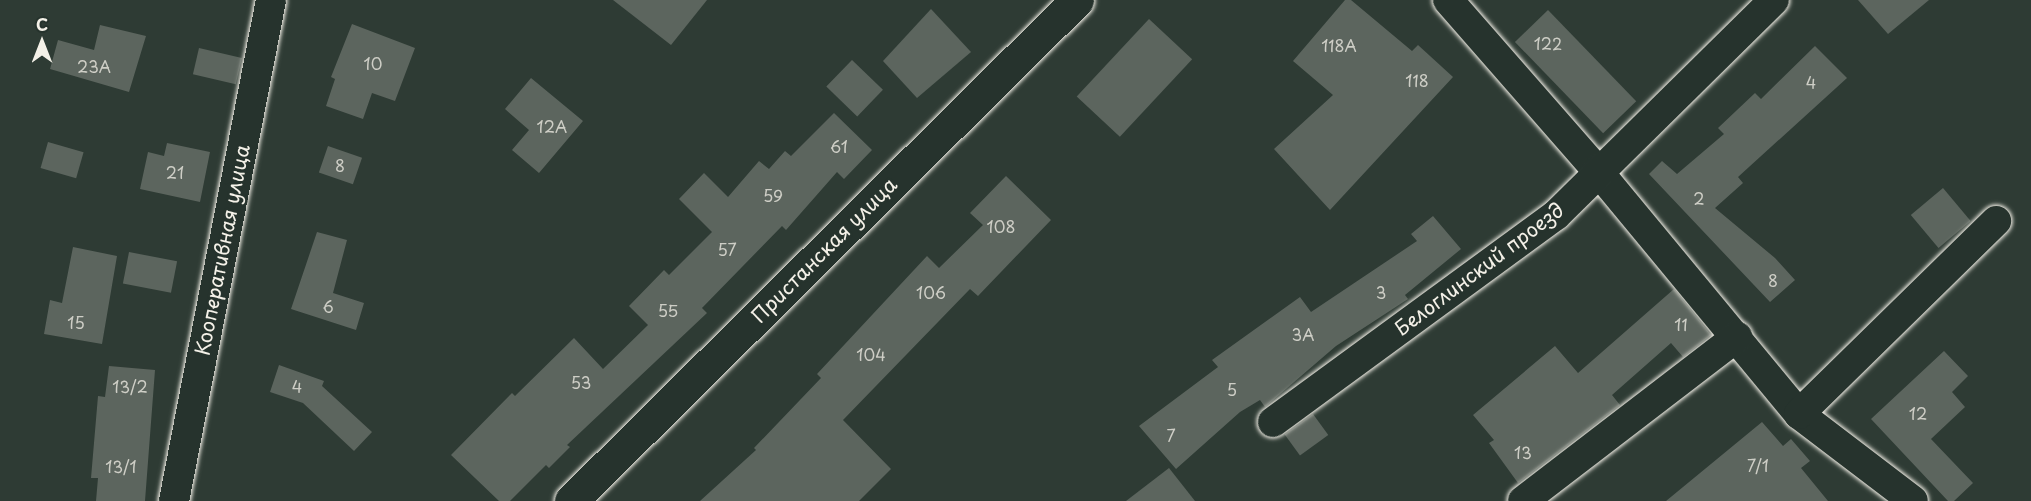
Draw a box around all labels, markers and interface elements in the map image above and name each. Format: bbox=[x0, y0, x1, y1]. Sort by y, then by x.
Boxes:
north arrow bbox=[12, 12, 72, 72]
text: С bbox=[36, 12, 48, 36]
house number: 122 bbox=[1534, 33, 1562, 53]
house number: 118А bbox=[1321, 35, 1357, 55]
house number: 10 bbox=[364, 53, 382, 73]
house number: 23А bbox=[77, 56, 111, 76]
house number: 118 bbox=[1405, 70, 1429, 90]
house number: 4 bbox=[1806, 72, 1816, 92]
house number: 12А bbox=[537, 116, 567, 136]
house number: 61 bbox=[830, 136, 848, 156]
street label: Кооперативная улица bbox=[190, 142, 254, 358]
house number: 8 bbox=[335, 155, 345, 175]
house number: 21 bbox=[166, 162, 184, 182]
street label: Пристанская улица bbox=[746, 172, 902, 328]
house number: 59 bbox=[763, 185, 783, 205]
house number: 2 bbox=[1693, 188, 1705, 208]
street label: Белоглинский проезд bbox=[1390, 198, 1568, 340]
house number: 108 bbox=[987, 216, 1015, 236]
house number: 57 bbox=[717, 239, 737, 259]
house number: 8 bbox=[1768, 270, 1778, 290]
house number: 106 bbox=[916, 282, 946, 302]
house number: 3 bbox=[1376, 282, 1386, 302]
house number: 6 bbox=[322, 296, 334, 316]
house number: 55 bbox=[658, 300, 678, 320]
house number: 15 bbox=[67, 312, 85, 332]
house number: 11 bbox=[1674, 314, 1688, 334]
house number: 3А bbox=[1292, 324, 1314, 344]
house number: 104 bbox=[856, 344, 886, 364]
house number: 53 bbox=[571, 372, 591, 392]
house number: 13/2 bbox=[112, 376, 148, 396]
house number: 4 bbox=[292, 376, 302, 396]
house number: 5 bbox=[1227, 379, 1237, 399]
house number: 12 bbox=[1909, 403, 1927, 423]
house number: 7 bbox=[1166, 425, 1176, 445]
house number: 13 bbox=[1514, 442, 1532, 462]
house number: 7/1 bbox=[1747, 455, 1769, 475]
house number: 13/1 bbox=[105, 456, 137, 476]

